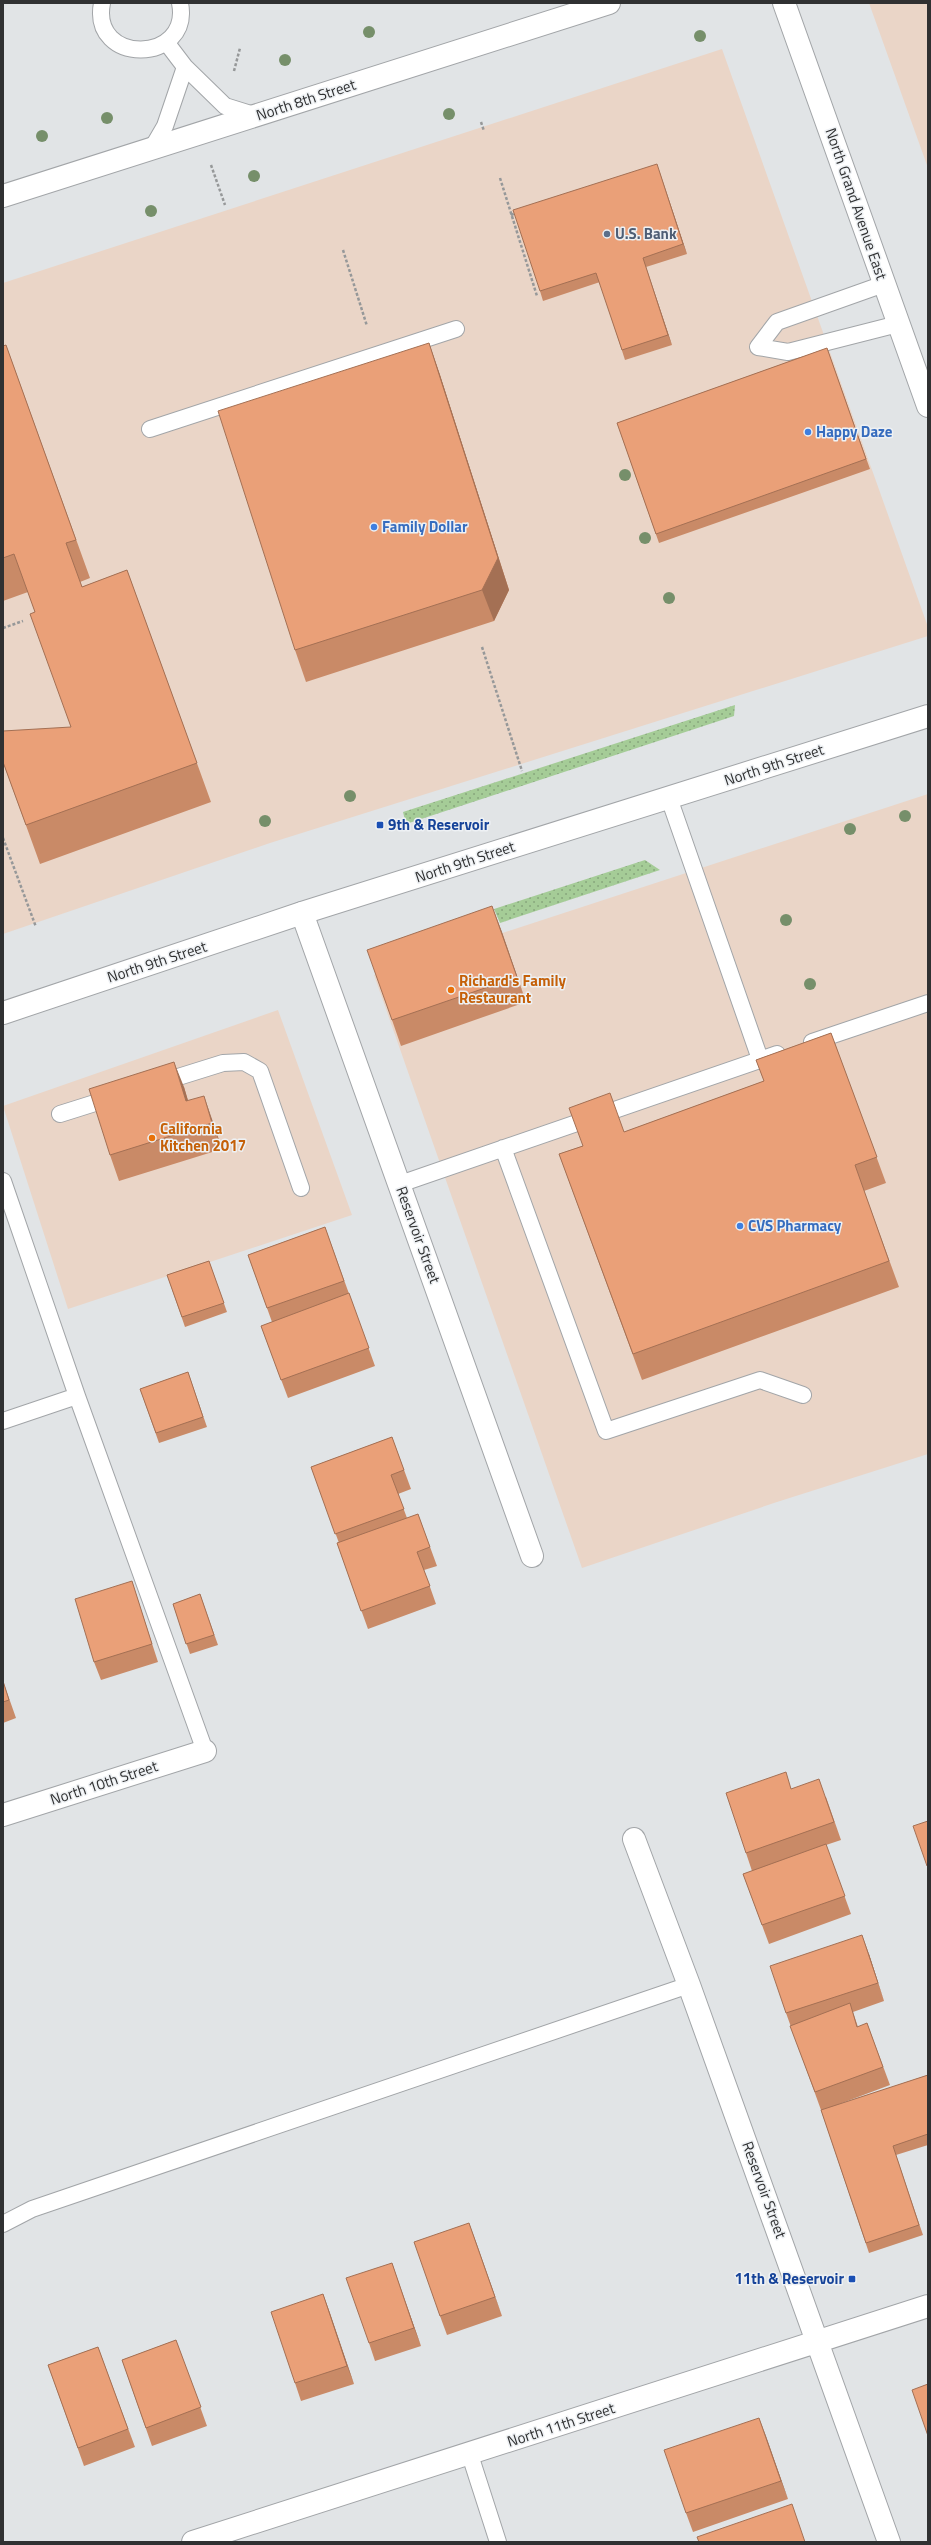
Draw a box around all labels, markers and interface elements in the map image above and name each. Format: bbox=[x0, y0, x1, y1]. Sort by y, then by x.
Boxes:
street label: North 8th Street bbox=[253, 72, 359, 126]
street label: North Grand Avenue East bbox=[820, 125, 894, 284]
place label: U.S. Bank bbox=[615, 222, 677, 245]
marker: U.S. Bank bbox=[602, 229, 612, 239]
place label: Happy Daze bbox=[816, 420, 893, 443]
marker: Happy Daze bbox=[803, 427, 813, 437]
place label: Family Dollar bbox=[382, 515, 468, 538]
marker: Family Dollar bbox=[369, 522, 379, 532]
street label: North 9th Street bbox=[721, 737, 827, 791]
place label: 9th & Reservoir bbox=[388, 813, 490, 836]
marker: 9th & Reservoir bbox=[375, 820, 385, 830]
street label: North 9th Street bbox=[412, 834, 518, 888]
street label: North 9th Street bbox=[104, 934, 210, 988]
place label: Richard's Family Restaurant bbox=[459, 969, 566, 1009]
marker: Richard's Family Restaurant bbox=[446, 985, 456, 995]
place label: California Kitchen 2017 bbox=[160, 1117, 246, 1157]
marker: California Kitchen 2017 bbox=[147, 1133, 157, 1143]
street label: Reservoir Street bbox=[390, 1183, 447, 1287]
place label: CVS Pharmacy bbox=[748, 1214, 842, 1237]
marker: CVS Pharmacy bbox=[735, 1221, 745, 1231]
street label: North 10th Street bbox=[47, 1754, 161, 1811]
street label: Reservoir Street bbox=[736, 2138, 793, 2242]
place label: 11th & Reservoir bbox=[734, 2267, 844, 2290]
marker: 11th & Reservoir bbox=[847, 2274, 857, 2284]
street label: North 11th Street bbox=[504, 2396, 618, 2453]

